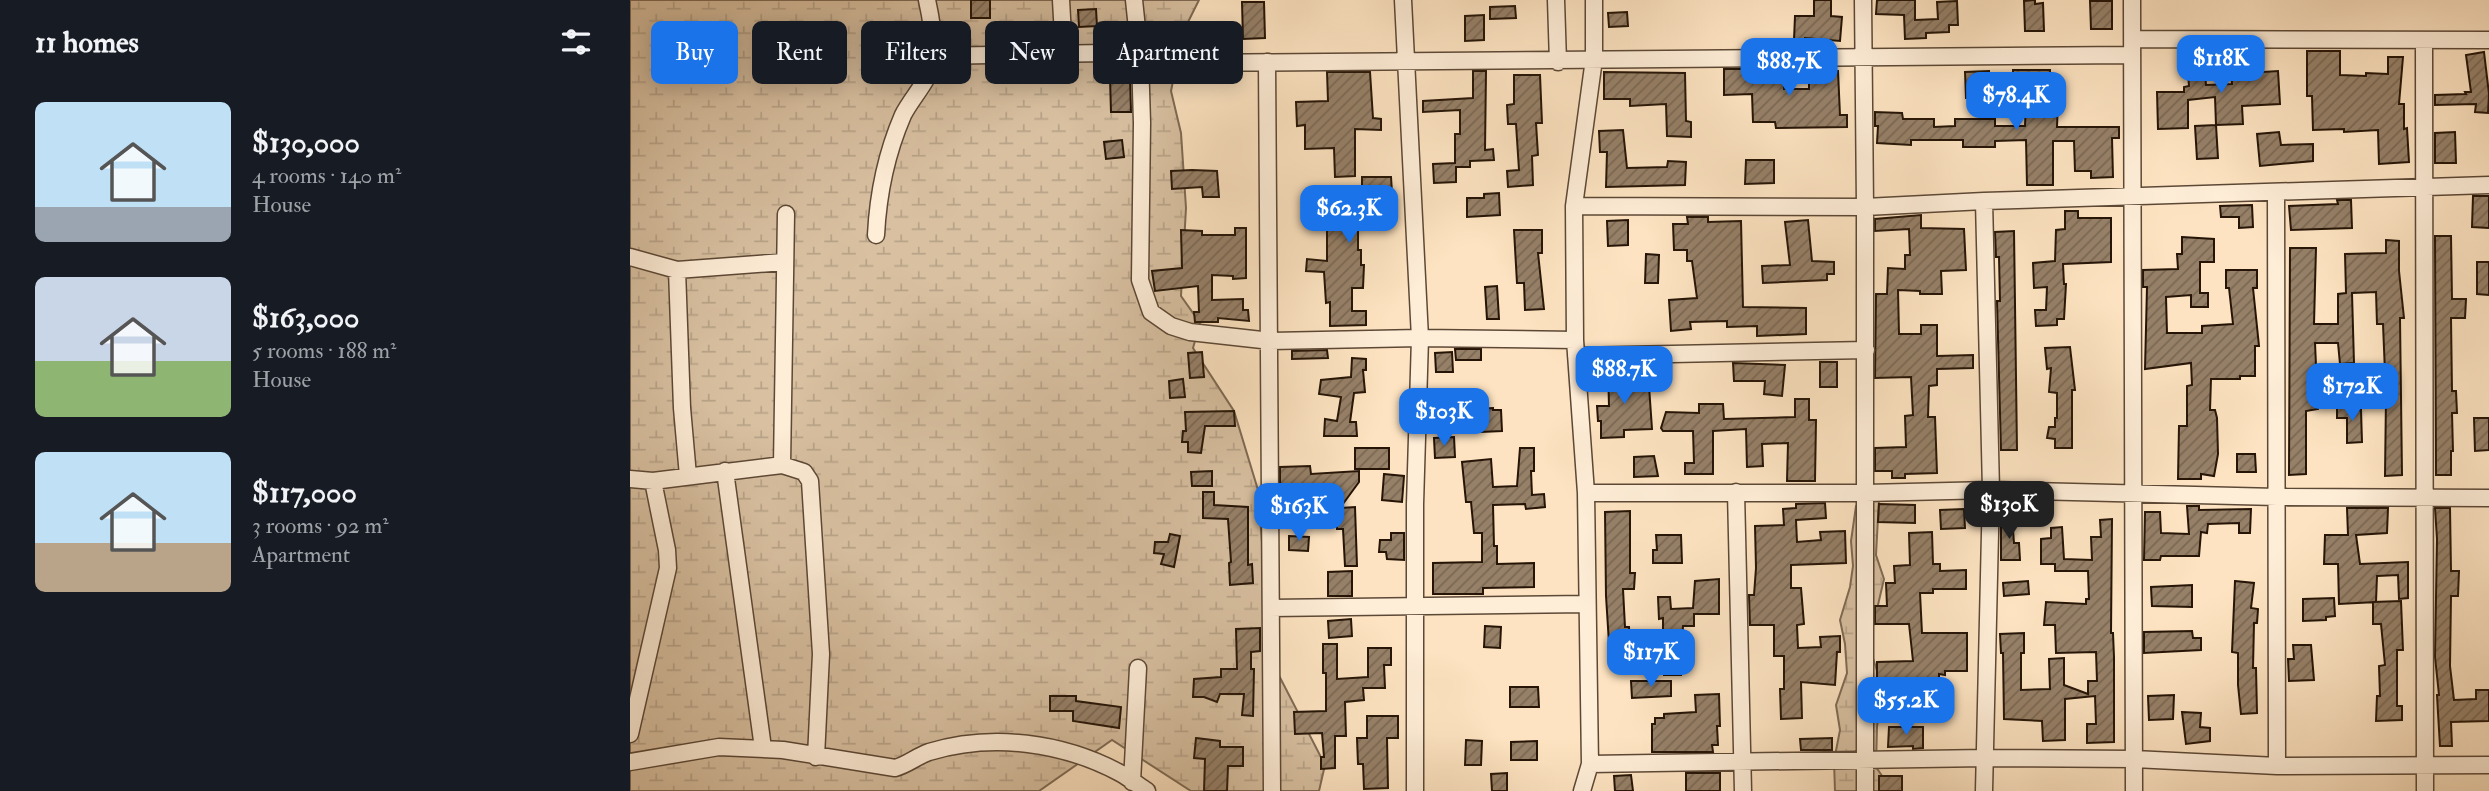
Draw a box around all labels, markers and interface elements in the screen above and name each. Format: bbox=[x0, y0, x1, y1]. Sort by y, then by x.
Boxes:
chip: Buy bbox=[651, 21, 738, 84]
chip: Rent bbox=[752, 21, 847, 84]
chip: Filters bbox=[861, 21, 971, 84]
chip: New bbox=[985, 21, 1079, 84]
chip: Apartment bbox=[1093, 21, 1243, 84]
icon: filters bbox=[557, 23, 595, 61]
text: 11 homes bbox=[35, 24, 139, 61]
pin: $118K bbox=[2172, 36, 2270, 95]
pin: $88.7K bbox=[1732, 38, 1846, 98]
text: $118K bbox=[2193, 43, 2249, 72]
text: $88.7K bbox=[1757, 46, 1821, 75]
pin: $78.4K bbox=[1959, 72, 2073, 132]
text: $78.4K bbox=[1982, 80, 2050, 109]
text: $130,000 bbox=[252, 124, 360, 161]
icon: home bbox=[91, 130, 175, 214]
text: 4 rooms · 140 m² bbox=[252, 161, 401, 190]
pin: $62.3K bbox=[1292, 186, 1406, 245]
text: House bbox=[252, 190, 311, 219]
text: $62.3K bbox=[1316, 193, 1382, 222]
text: $163,000 bbox=[252, 299, 359, 336]
icon: home bbox=[91, 305, 175, 389]
text: 5 rooms · 188 m² bbox=[252, 336, 396, 365]
pin: $88.7K bbox=[1567, 346, 1681, 406]
text: $88.7K bbox=[1592, 354, 1656, 383]
pin: $172K bbox=[2303, 364, 2401, 423]
text: House bbox=[252, 365, 311, 394]
text: $172K bbox=[2322, 371, 2382, 400]
pin: $103K bbox=[1395, 388, 1493, 448]
text: $103K bbox=[1415, 396, 1473, 425]
text: $117,000 bbox=[252, 474, 357, 511]
icon: home bbox=[91, 480, 175, 564]
pin: $130K bbox=[1960, 482, 2058, 541]
pin: $163K bbox=[1250, 484, 1348, 543]
text: $130K bbox=[1980, 489, 2038, 518]
text: $163K bbox=[1270, 491, 1328, 520]
text: 3 rooms · 92 m² bbox=[252, 511, 389, 540]
text: Apartment bbox=[252, 540, 350, 569]
pin: $117K bbox=[1602, 630, 1700, 689]
text: $117K bbox=[1623, 637, 1679, 666]
pin: $55.2K bbox=[1849, 678, 1963, 737]
text: $55.2K bbox=[1873, 685, 1939, 714]

